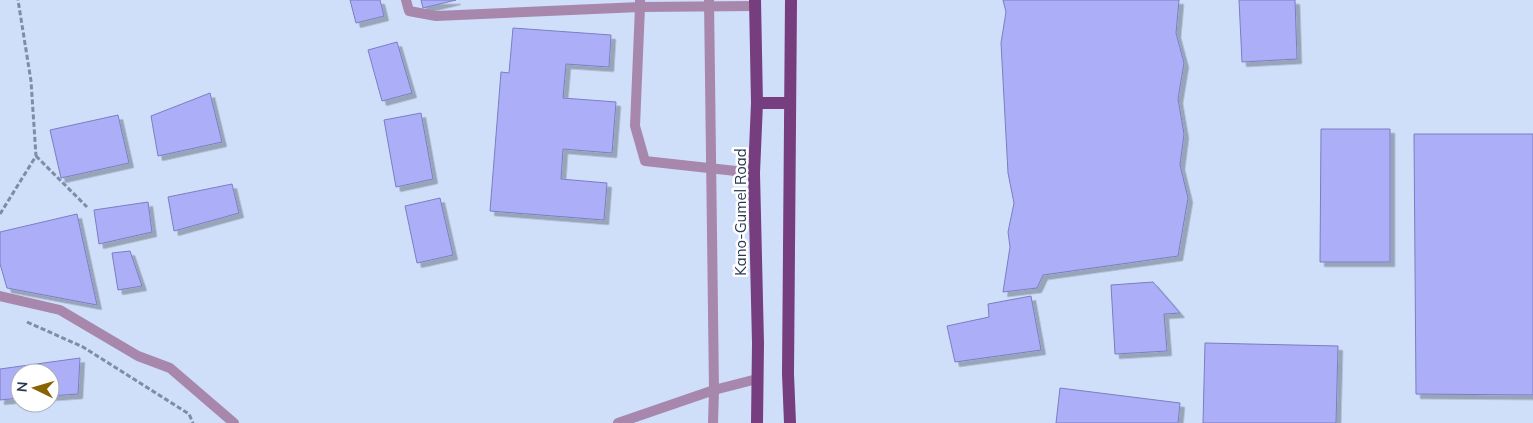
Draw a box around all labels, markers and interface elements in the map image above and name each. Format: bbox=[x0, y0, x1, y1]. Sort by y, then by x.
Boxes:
street label: Kano-Gumel Road bbox=[731, 148, 750, 276]
north arrow bbox=[10, 363, 60, 413]
text: N bbox=[13, 381, 31, 393]

